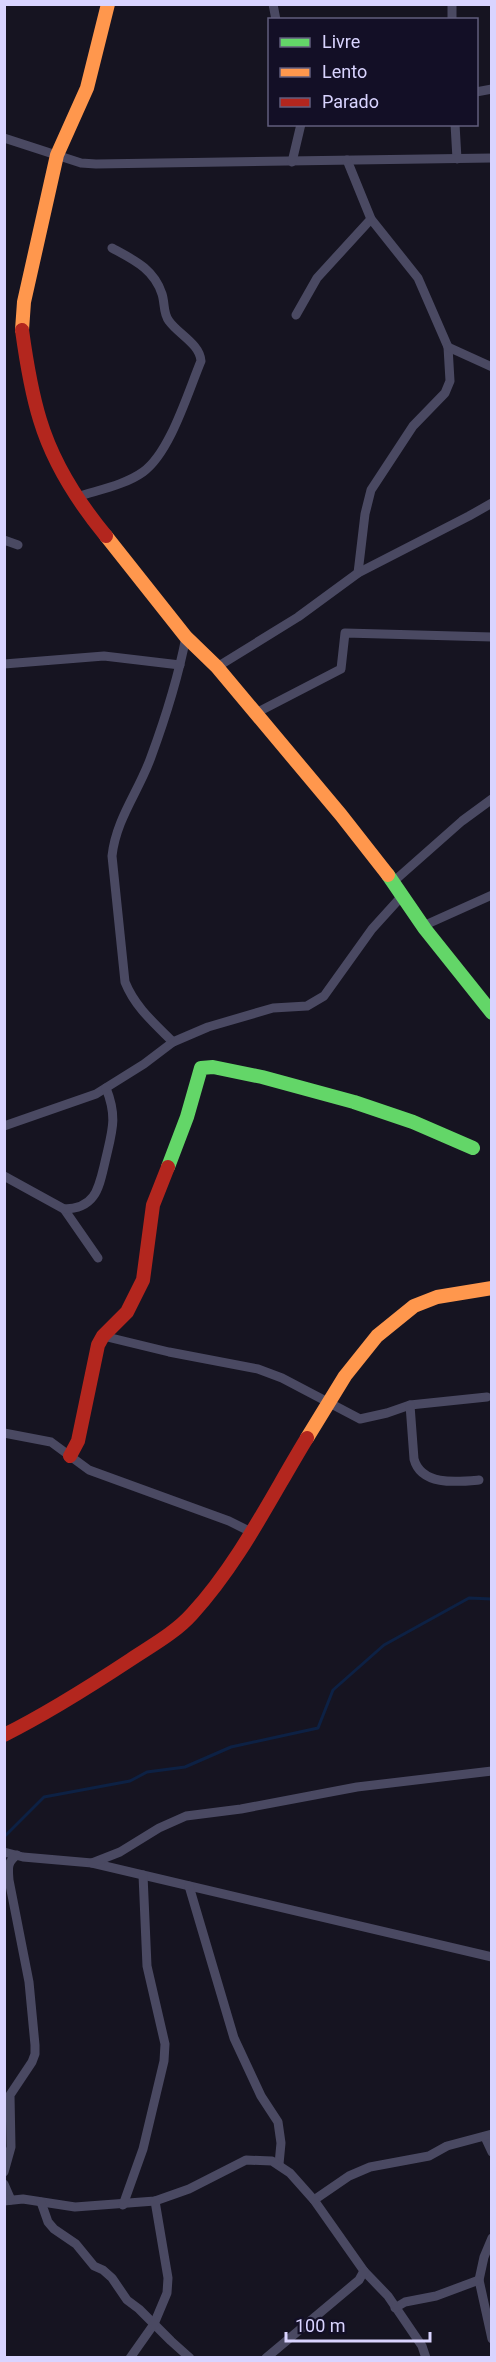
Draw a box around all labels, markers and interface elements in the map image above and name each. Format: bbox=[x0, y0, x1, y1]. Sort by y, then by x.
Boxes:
legend bbox=[268, 18, 478, 126]
text: Livre bbox=[322, 31, 360, 52]
text: Lento bbox=[322, 61, 367, 82]
text: Parado bbox=[322, 91, 379, 112]
scale bar bbox=[286, 2305, 430, 2343]
text: 100 m bbox=[295, 2315, 346, 2336]

